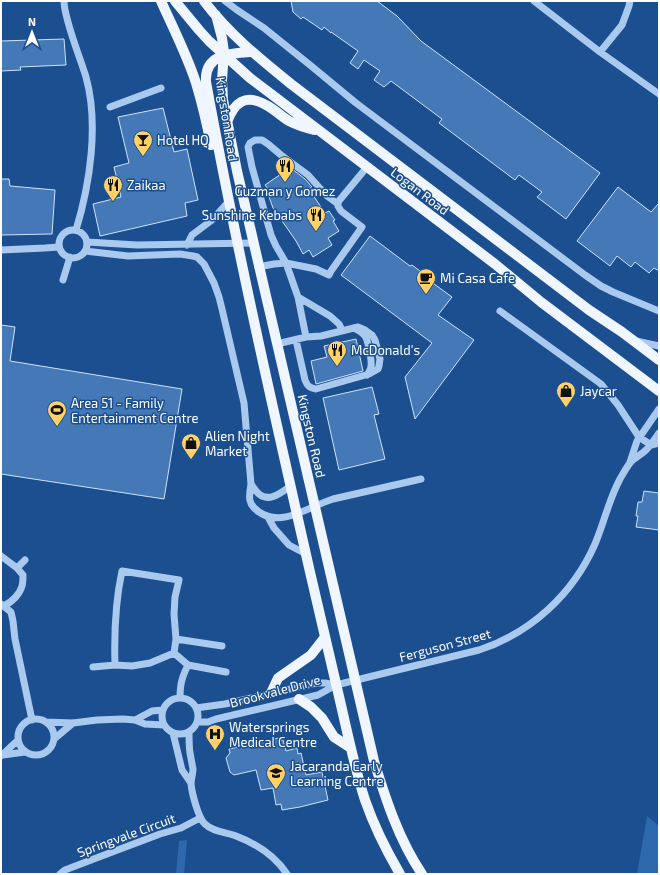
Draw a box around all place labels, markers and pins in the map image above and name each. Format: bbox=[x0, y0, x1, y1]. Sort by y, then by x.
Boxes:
bar icon: Hotel HQ bbox=[132, 129, 154, 157]
place label: Hotel HQ bbox=[157, 132, 209, 148]
restaurant icon: Guzman y Gomez bbox=[274, 155, 296, 183]
restaurant icon: Zaikaa bbox=[102, 174, 124, 202]
place label: Zaikaa bbox=[127, 177, 166, 193]
place label: Guzman y Gomez bbox=[235, 183, 335, 199]
restaurant icon: Sunshine Kebabs bbox=[305, 204, 327, 232]
place label: Sunshine Kebabs bbox=[202, 207, 302, 223]
cafe icon: Mi Casa Cafe bbox=[415, 267, 437, 295]
place label: Mi Casa Cafe bbox=[440, 270, 515, 286]
restaurant icon: McDonald's bbox=[326, 339, 348, 367]
place label: McDonald's bbox=[351, 342, 420, 358]
shop icon: Jaycar bbox=[555, 380, 577, 408]
place label: Jaycar bbox=[580, 383, 617, 399]
place label: Area 51 - Family Entertainment Centre bbox=[71, 395, 199, 426]
sports icon: Area 51 - Family Entertainment Centre bbox=[46, 399, 68, 427]
place label: Alien Night Market bbox=[205, 428, 270, 459]
shop icon: Alien Night Market bbox=[180, 432, 202, 460]
place label: Watersprings Medical Centre bbox=[229, 719, 317, 750]
hospital icon: Watersprings Medical Centre bbox=[204, 723, 226, 751]
place label: Jacaranda Early Learning Centre bbox=[290, 758, 383, 789]
school or university icon: Jacaranda Early Learning Centre bbox=[265, 762, 287, 790]

